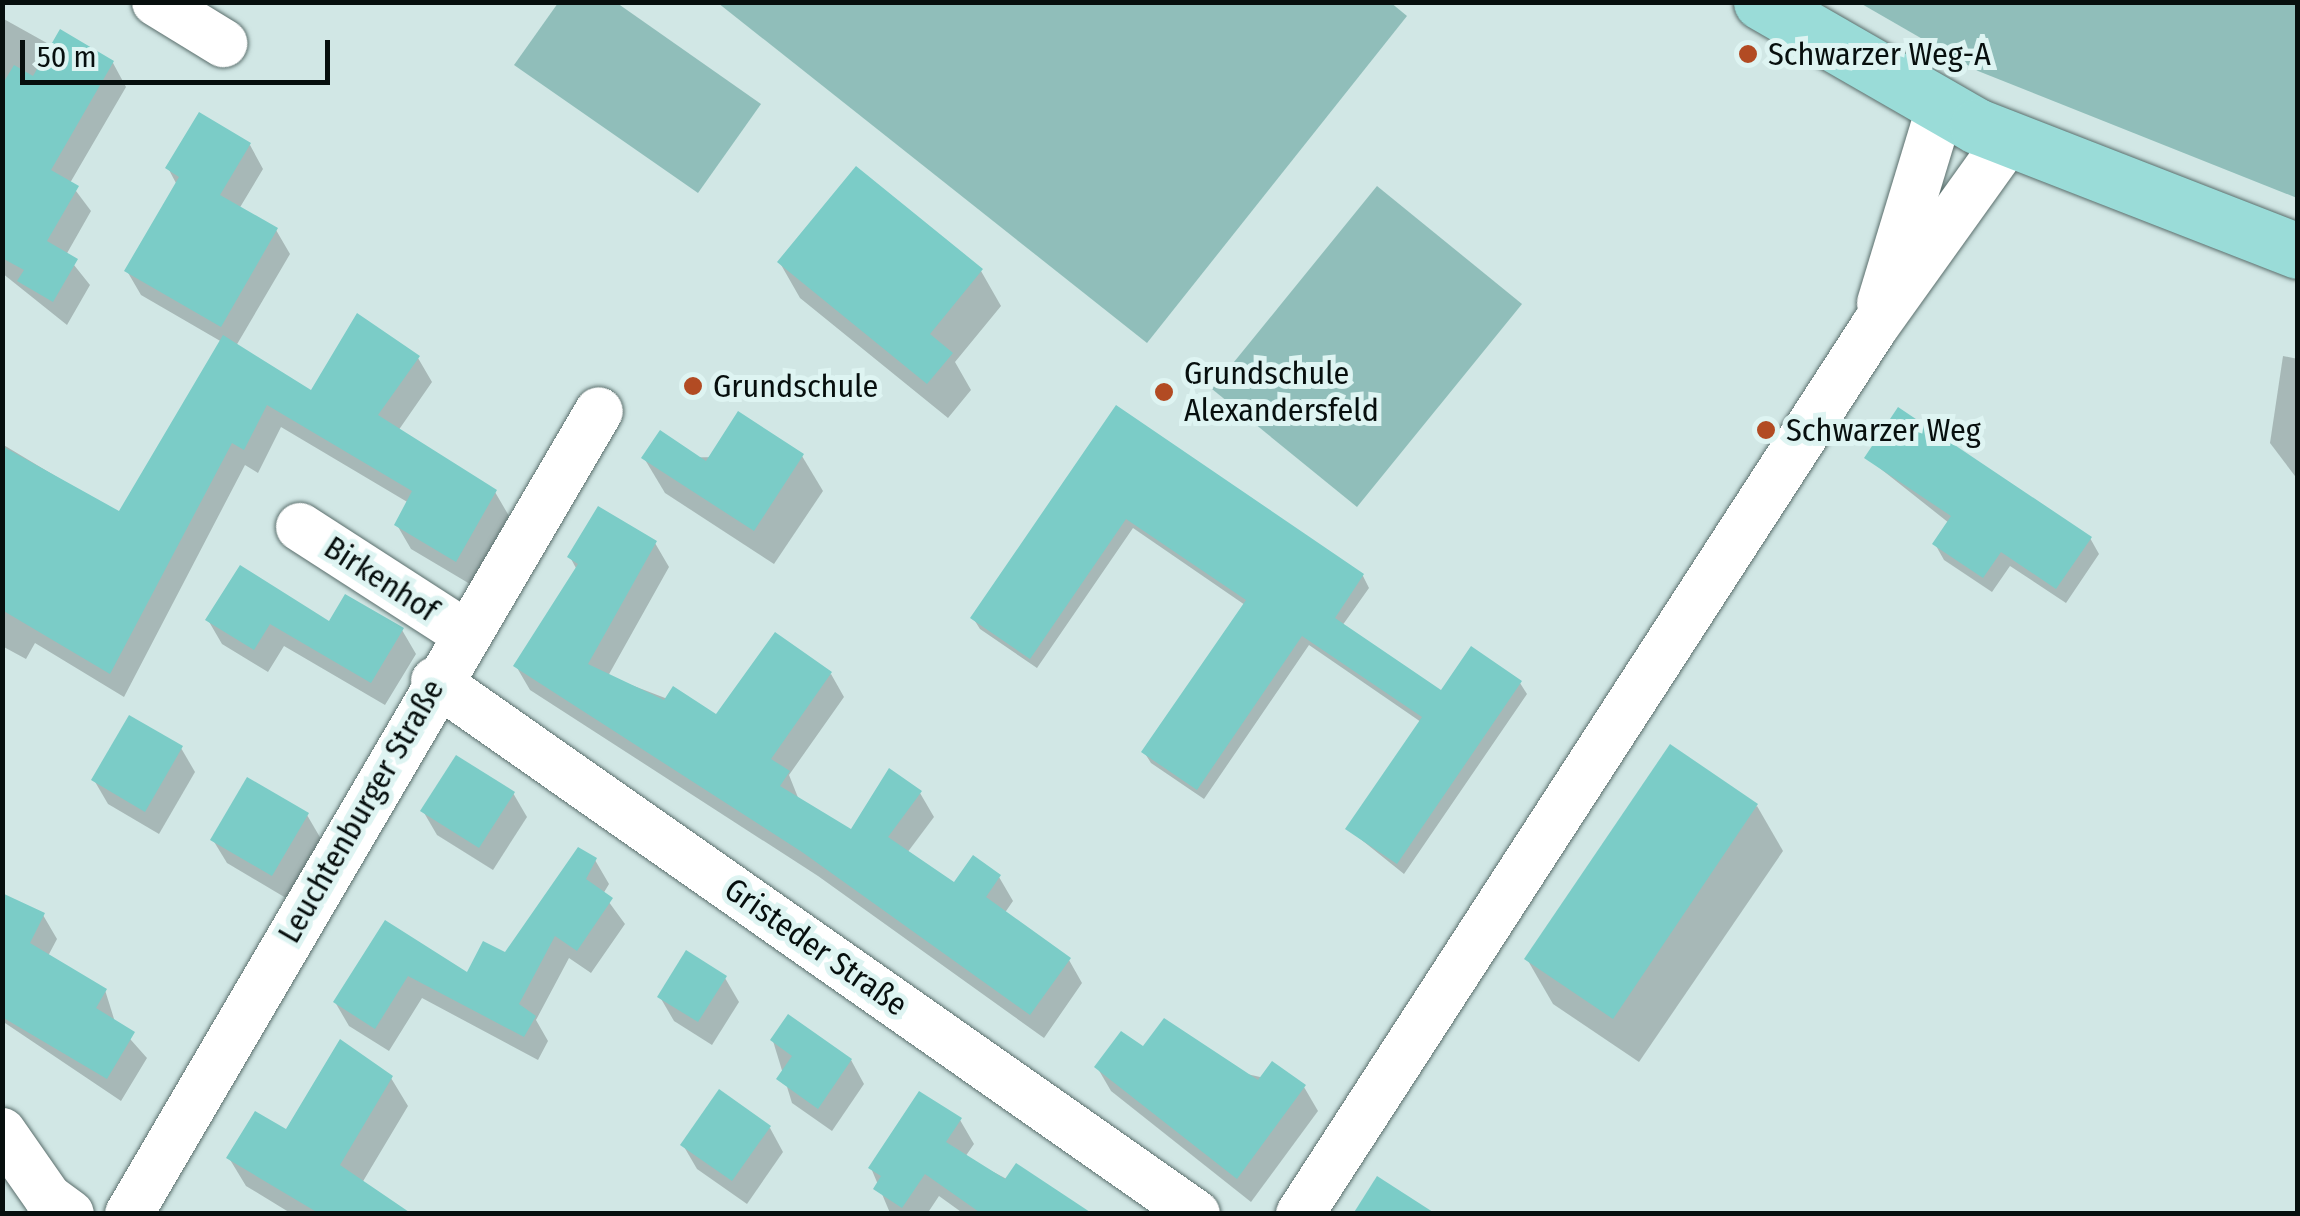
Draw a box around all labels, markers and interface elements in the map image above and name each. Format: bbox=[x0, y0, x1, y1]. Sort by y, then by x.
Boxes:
scale bar bbox=[25, 20, 335, 82]
place label: Schwarzer Weg-A bbox=[1768, 35, 1991, 73]
text: 50 m bbox=[37, 39, 97, 75]
marker: Schwarzer Weg-A bbox=[1737, 43, 1759, 65]
place label: Grundschule Alexandersfeld bbox=[1184, 355, 1379, 430]
place label: Grundschule bbox=[713, 367, 878, 405]
marker: Grundschule bbox=[682, 375, 704, 397]
marker: Grundschule Alexandersfeld bbox=[1153, 381, 1175, 403]
place label: Schwarzer Weg bbox=[1786, 411, 1981, 449]
marker: Schwarzer Weg bbox=[1755, 419, 1777, 441]
street label: Birkenhof bbox=[317, 528, 445, 630]
street label: Leuchtenburger Straße bbox=[270, 672, 452, 950]
street label: Gristeder Straße bbox=[717, 870, 915, 1024]

